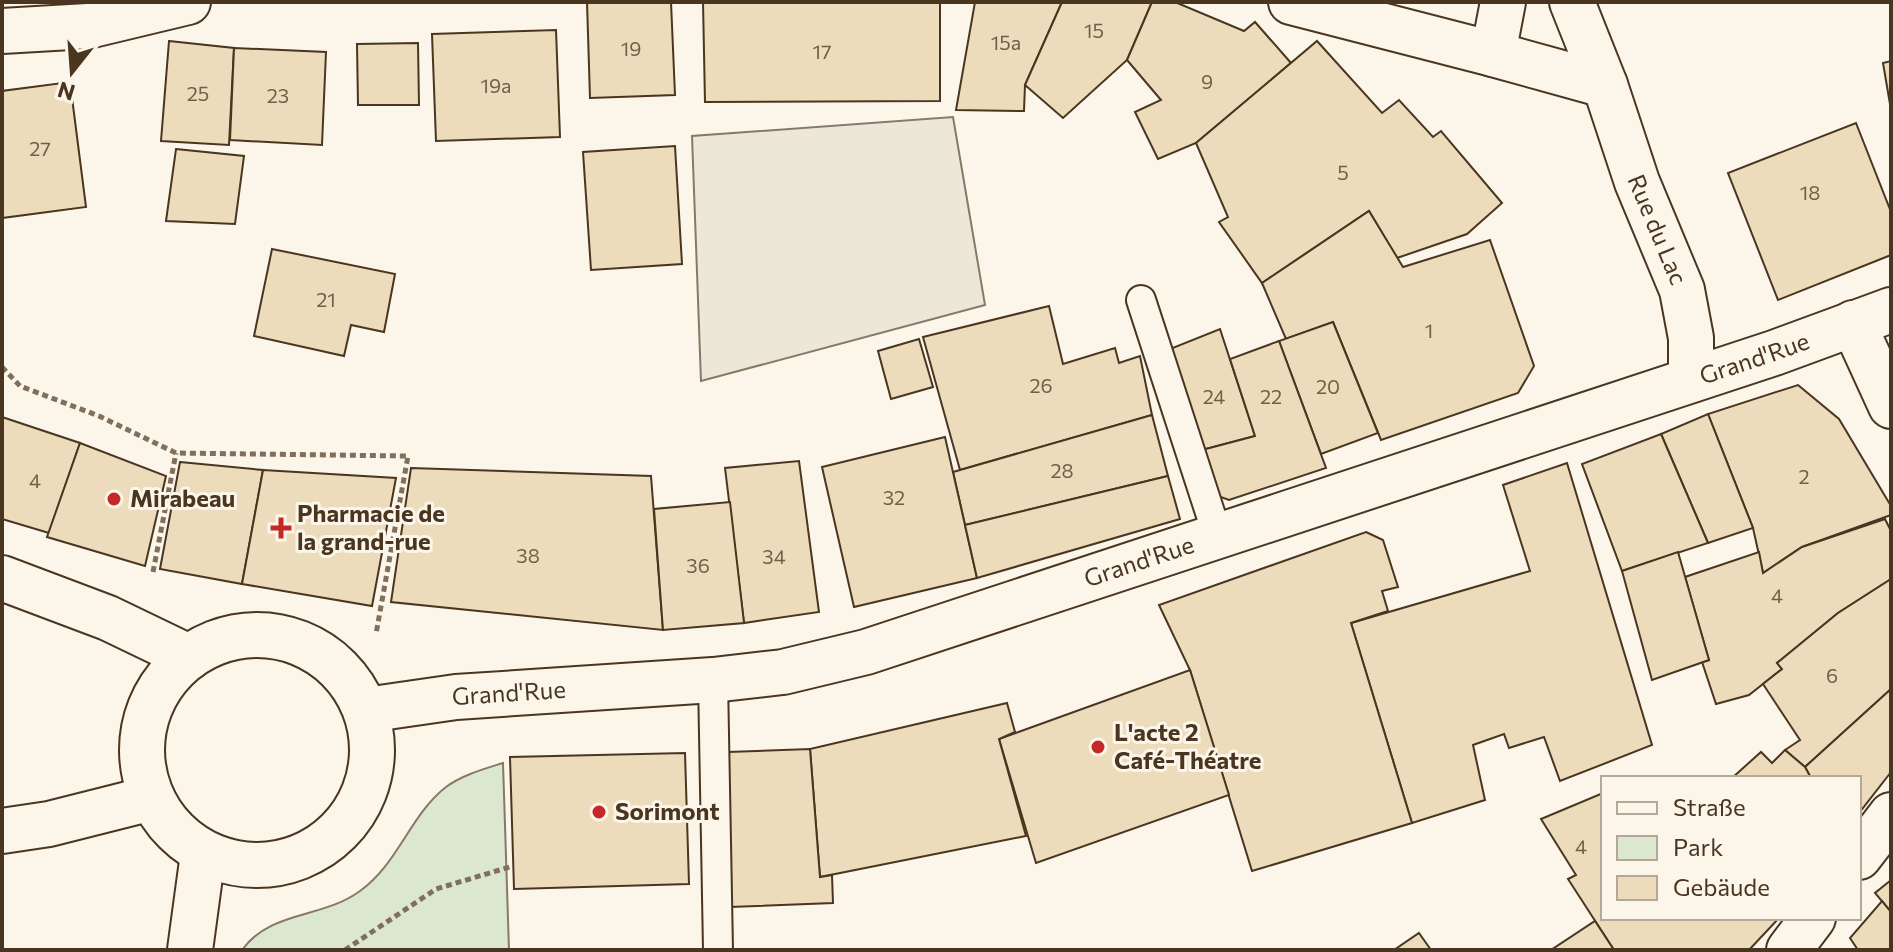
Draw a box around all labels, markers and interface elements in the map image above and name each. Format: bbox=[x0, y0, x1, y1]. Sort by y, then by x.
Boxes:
house number: 15 bbox=[1084, 18, 1104, 42]
house number: 15a bbox=[991, 30, 1021, 54]
north arrow bbox=[32, 32, 112, 112]
house number: 19 bbox=[621, 36, 641, 60]
house number: 17 bbox=[812, 39, 832, 63]
house number: 9 bbox=[1201, 69, 1213, 93]
house number: 19a bbox=[480, 73, 512, 97]
text: N bbox=[54, 76, 78, 107]
house number: 25 bbox=[187, 81, 209, 105]
house number: 23 bbox=[267, 83, 289, 107]
house number: 27 bbox=[29, 136, 51, 160]
house number: 5 bbox=[1337, 160, 1349, 184]
street label: Rue du Lac bbox=[1622, 170, 1694, 289]
house number: 18 bbox=[1800, 180, 1820, 204]
house number: 21 bbox=[316, 287, 336, 311]
house number: 1 bbox=[1425, 318, 1433, 342]
street label: Grand'Rue bbox=[1696, 325, 1813, 390]
house number: 26 bbox=[1029, 373, 1053, 397]
house number: 20 bbox=[1316, 374, 1340, 398]
house number: 24 bbox=[1203, 384, 1225, 408]
house number: 22 bbox=[1260, 384, 1282, 408]
house number: 28 bbox=[1050, 458, 1074, 482]
house number: 2 bbox=[1798, 464, 1810, 488]
house number: 4 bbox=[29, 468, 41, 492]
place label: Mirabeau bbox=[130, 483, 235, 512]
house number: 32 bbox=[883, 485, 905, 509]
marker: Mirabeau bbox=[105, 490, 123, 508]
place label: Pharmacie de la grand-rue bbox=[297, 498, 445, 555]
marker: Pharmacie de la grand-rue bbox=[272, 519, 290, 537]
street label: Grand'Rue bbox=[1080, 529, 1197, 592]
house number: 38 bbox=[516, 543, 540, 567]
house number: 34 bbox=[762, 544, 786, 568]
house number: 36 bbox=[686, 553, 710, 577]
house number: 4 bbox=[1771, 583, 1783, 607]
house number: 6 bbox=[1826, 663, 1838, 687]
street label: Grand'Rue bbox=[451, 674, 567, 710]
place label: L'acte 2 Café-Théatre bbox=[1114, 717, 1261, 774]
marker: L'acte 2 Café-Théatre bbox=[1089, 738, 1107, 756]
legend bbox=[1601, 776, 1861, 920]
text: Straße bbox=[1673, 792, 1746, 821]
place label: Sorimont bbox=[615, 796, 720, 825]
marker: Sorimont bbox=[590, 803, 608, 821]
text: Park bbox=[1673, 832, 1723, 861]
house number: 4 bbox=[1575, 834, 1587, 858]
text: Gebäude bbox=[1673, 872, 1770, 901]

